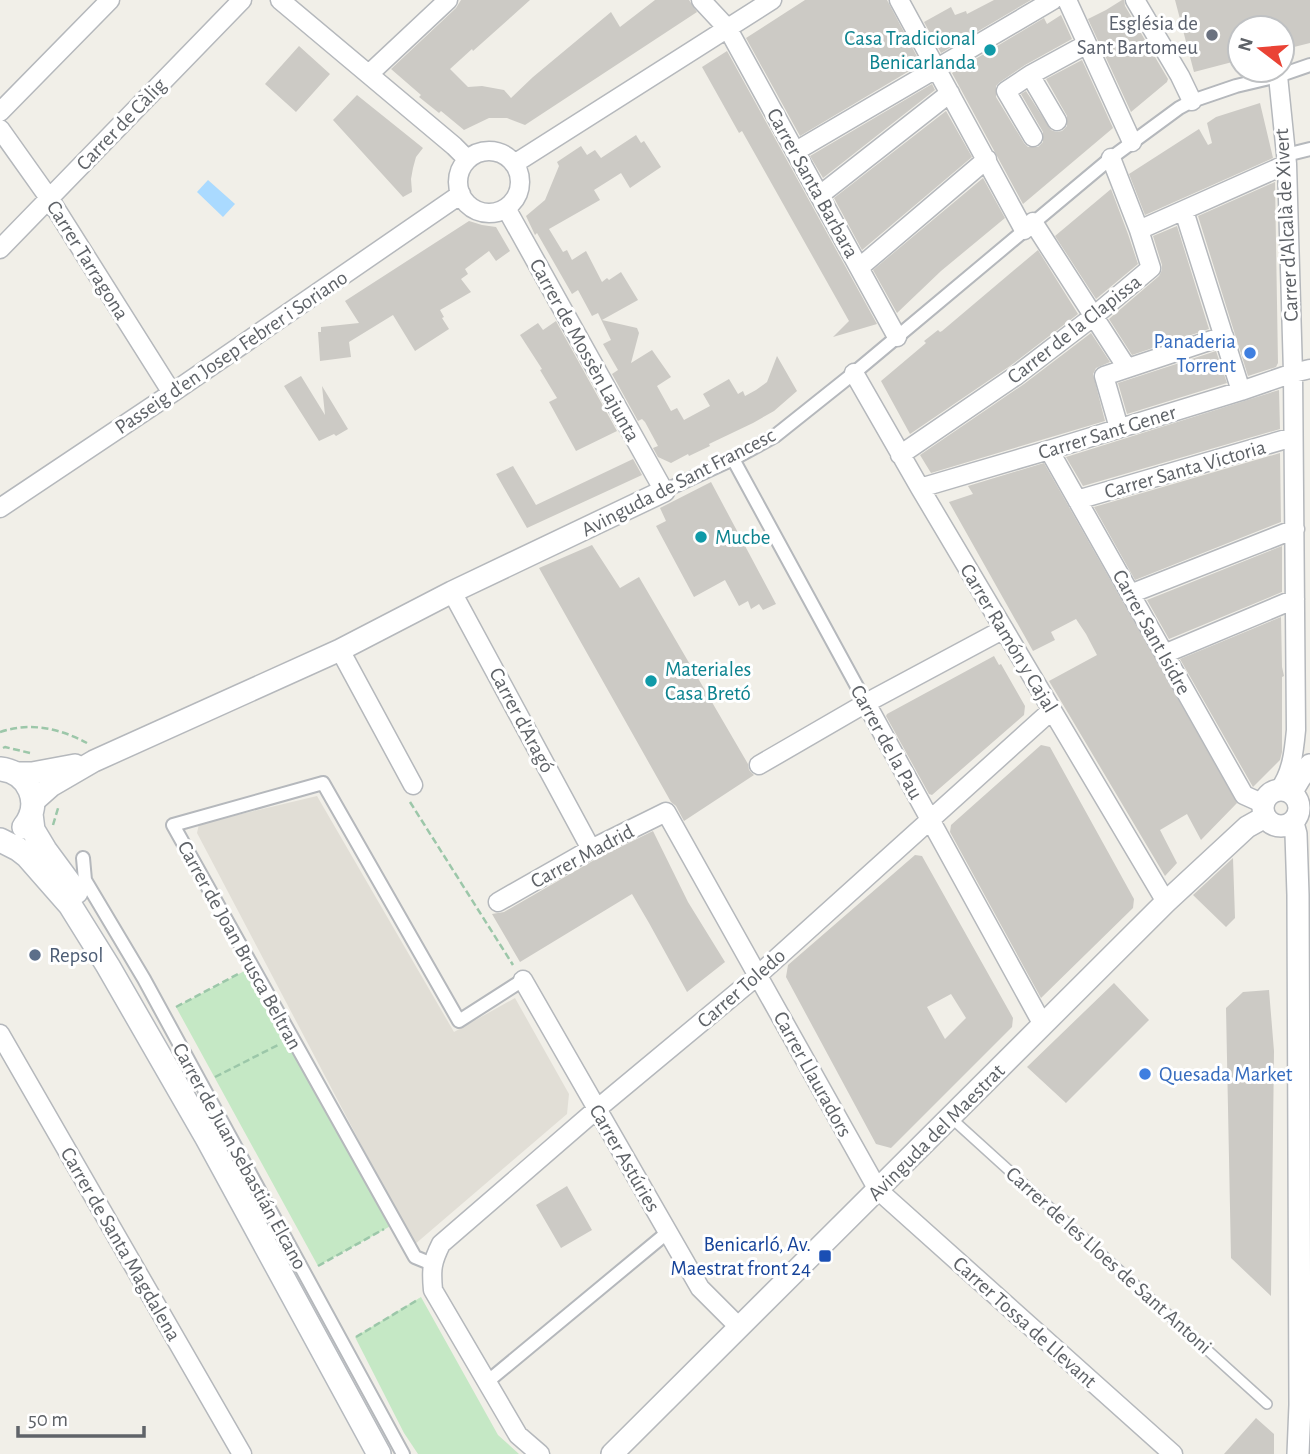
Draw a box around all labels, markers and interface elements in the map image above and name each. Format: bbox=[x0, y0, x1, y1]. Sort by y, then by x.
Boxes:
place label: Església de Sant Bartomeu bbox=[1077, 13, 1198, 58]
north arrow bbox=[1226, 14, 1296, 84]
marker: Església de Sant Bartomeu bbox=[1204, 27, 1220, 43]
place label: Casa Tradicional Benicarlanda bbox=[844, 28, 976, 73]
text: N bbox=[1235, 36, 1257, 54]
marker: Casa Tradicional Benicarlanda bbox=[982, 42, 998, 58]
street label: Carrer de Càlig bbox=[72, 74, 171, 174]
street label: Carrer Santa Barbara bbox=[763, 105, 863, 262]
street label: Carrer d'Alcalà de Xivert bbox=[1271, 127, 1302, 322]
street label: Carrer Tarragona bbox=[43, 197, 133, 324]
street label: Carrer de Mossèn Lajunta bbox=[526, 255, 644, 446]
street label: Passeig d'en Josep Febrer i Soriano bbox=[111, 267, 351, 438]
street label: Carrer de la Clapissa bbox=[1004, 271, 1145, 388]
place label: Panaderia Torrent bbox=[1153, 331, 1236, 376]
marker: Panaderia Torrent bbox=[1242, 345, 1258, 361]
street label: Carrer Sant Gener bbox=[1036, 401, 1179, 463]
street label: Avinguda de Sant Francesc bbox=[578, 424, 778, 540]
street label: Carrer Santa Victoria bbox=[1102, 436, 1268, 503]
place label: Mucbe bbox=[715, 527, 770, 548]
marker: Mucbe bbox=[693, 529, 709, 545]
street label: Carrer Ramón y Cajal bbox=[956, 560, 1061, 716]
street label: Carrer Sant Isidre bbox=[1109, 566, 1195, 698]
place label: Materiales Casa Bretó bbox=[665, 659, 751, 704]
street label: Carrer d'Aragó bbox=[485, 664, 558, 776]
marker: Materiales Casa Bretó bbox=[643, 673, 659, 689]
street label: Carrer de la Pau bbox=[847, 682, 927, 803]
street label: Carrer Madrid bbox=[527, 820, 637, 892]
street label: Carrer de Joan Brusca Beltran bbox=[173, 837, 306, 1053]
place label: Repsol bbox=[49, 945, 104, 966]
street label: Carrer Toledo bbox=[693, 945, 789, 1032]
marker: Repsol bbox=[27, 947, 43, 963]
street label: Carrer Llauradors bbox=[769, 1008, 856, 1140]
street label: Carrer de Juan Sebastián Elcano bbox=[168, 1039, 311, 1273]
street label: Avinguda del Maestrat bbox=[864, 1060, 1009, 1205]
place label: Quesada Market bbox=[1159, 1064, 1293, 1085]
marker: Quesada Market bbox=[1137, 1066, 1153, 1082]
street label: Carrer Astúries bbox=[585, 1101, 664, 1216]
street label: Carrer de Santa Magdalena bbox=[57, 1144, 185, 1345]
street label: Carrer de les Lloes de Sant Antoni bbox=[1002, 1163, 1215, 1358]
place label: Benicarló, Av. Maestrat front 24 bbox=[670, 1234, 811, 1279]
marker: Benicarló, Av. Maestrat front 24 bbox=[817, 1248, 833, 1264]
street label: Carrer Tossa de Llevant bbox=[949, 1253, 1101, 1392]
scale bar bbox=[18, 1394, 144, 1438]
text: 50 m bbox=[28, 1409, 68, 1430]

